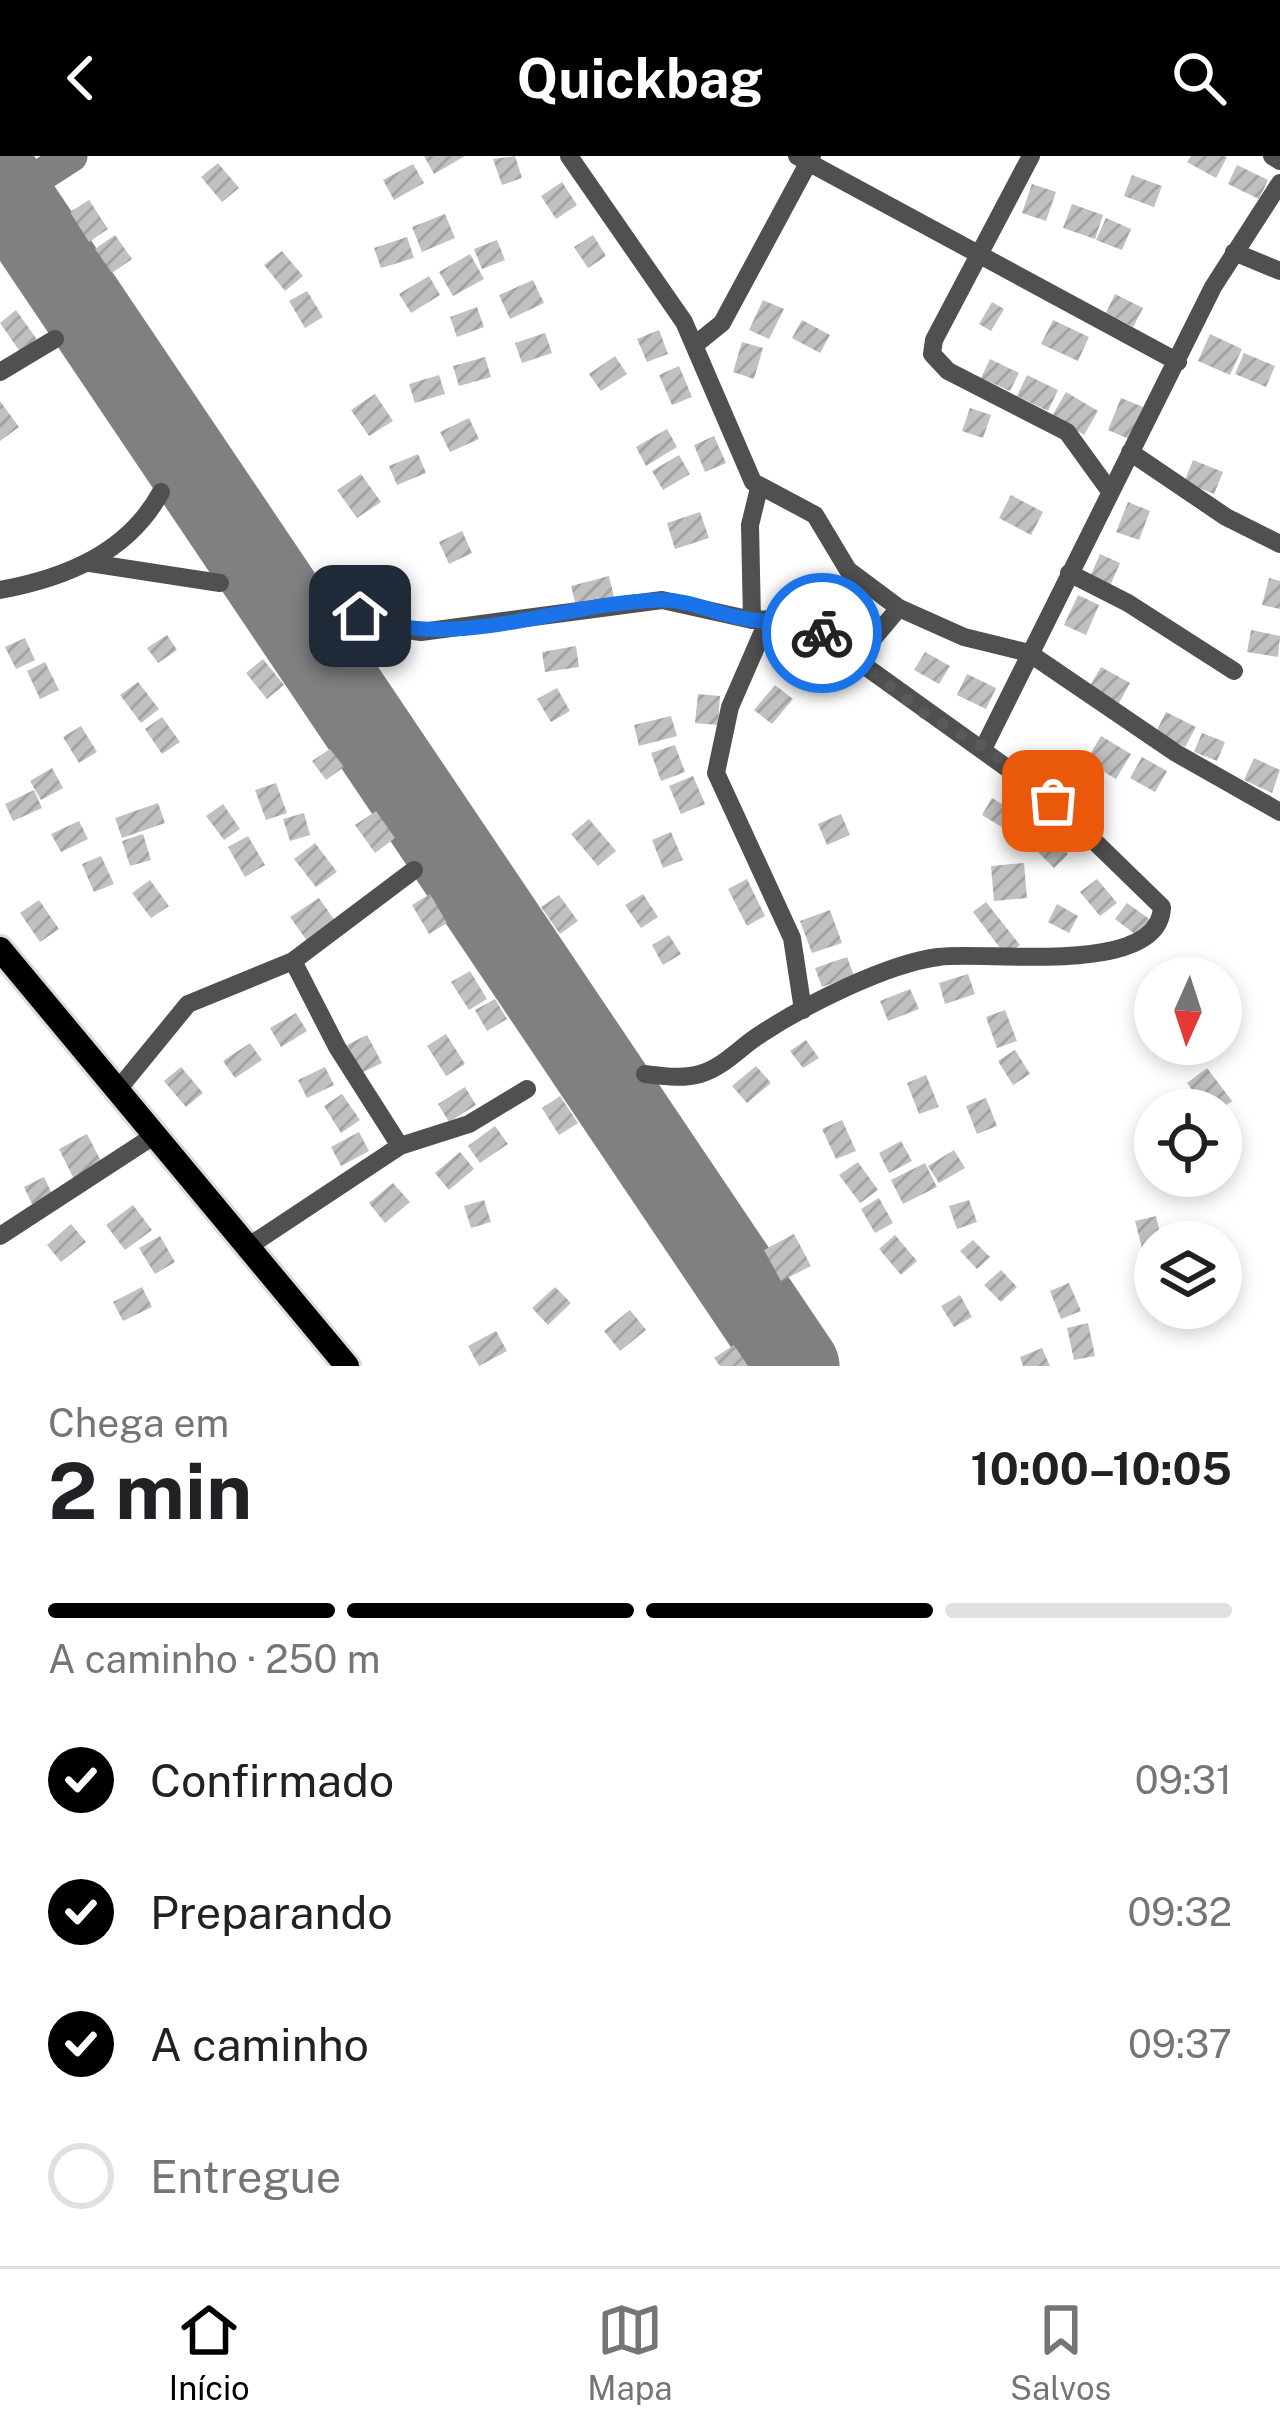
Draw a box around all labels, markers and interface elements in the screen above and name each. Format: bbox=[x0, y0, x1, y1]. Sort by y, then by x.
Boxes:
icon: back bbox=[48, 45, 114, 111]
icon: search bbox=[1166, 45, 1232, 111]
text: Quickbag bbox=[517, 47, 763, 110]
pin bbox=[309, 565, 411, 667]
courier bbox=[762, 573, 882, 693]
icon: home bbox=[327, 583, 393, 649]
icon: bike bbox=[789, 600, 855, 666]
pin bbox=[1002, 750, 1104, 852]
icon: bag bbox=[1020, 768, 1086, 834]
north arrow bbox=[1134, 957, 1242, 1065]
map controls bbox=[1134, 957, 1242, 1329]
button: locate bbox=[1134, 1089, 1242, 1197]
button: layers bbox=[1134, 1221, 1242, 1329]
text: Chega em bbox=[48, 1400, 229, 1446]
text: 10:00–10:05 bbox=[970, 1442, 1232, 1495]
text: 2 min bbox=[48, 1445, 252, 1537]
text: A caminho · 250 m bbox=[48, 1636, 381, 1682]
icon: check bbox=[48, 1747, 114, 1813]
text: Confirmado bbox=[150, 1754, 394, 1807]
text: 09:31 bbox=[1135, 1757, 1232, 1803]
icon: check bbox=[48, 1879, 114, 1945]
text: Preparando bbox=[150, 1886, 393, 1939]
text: 09:32 bbox=[1127, 1889, 1232, 1935]
icon: check bbox=[48, 2011, 114, 2077]
text: A caminho bbox=[150, 2018, 369, 2071]
text: 09:37 bbox=[1128, 2021, 1232, 2067]
text: Entregue bbox=[150, 2150, 341, 2203]
tab: Início bbox=[169, 2297, 250, 2407]
tab: Mapa bbox=[587, 2297, 672, 2407]
tab: Salvos bbox=[1010, 2297, 1111, 2407]

